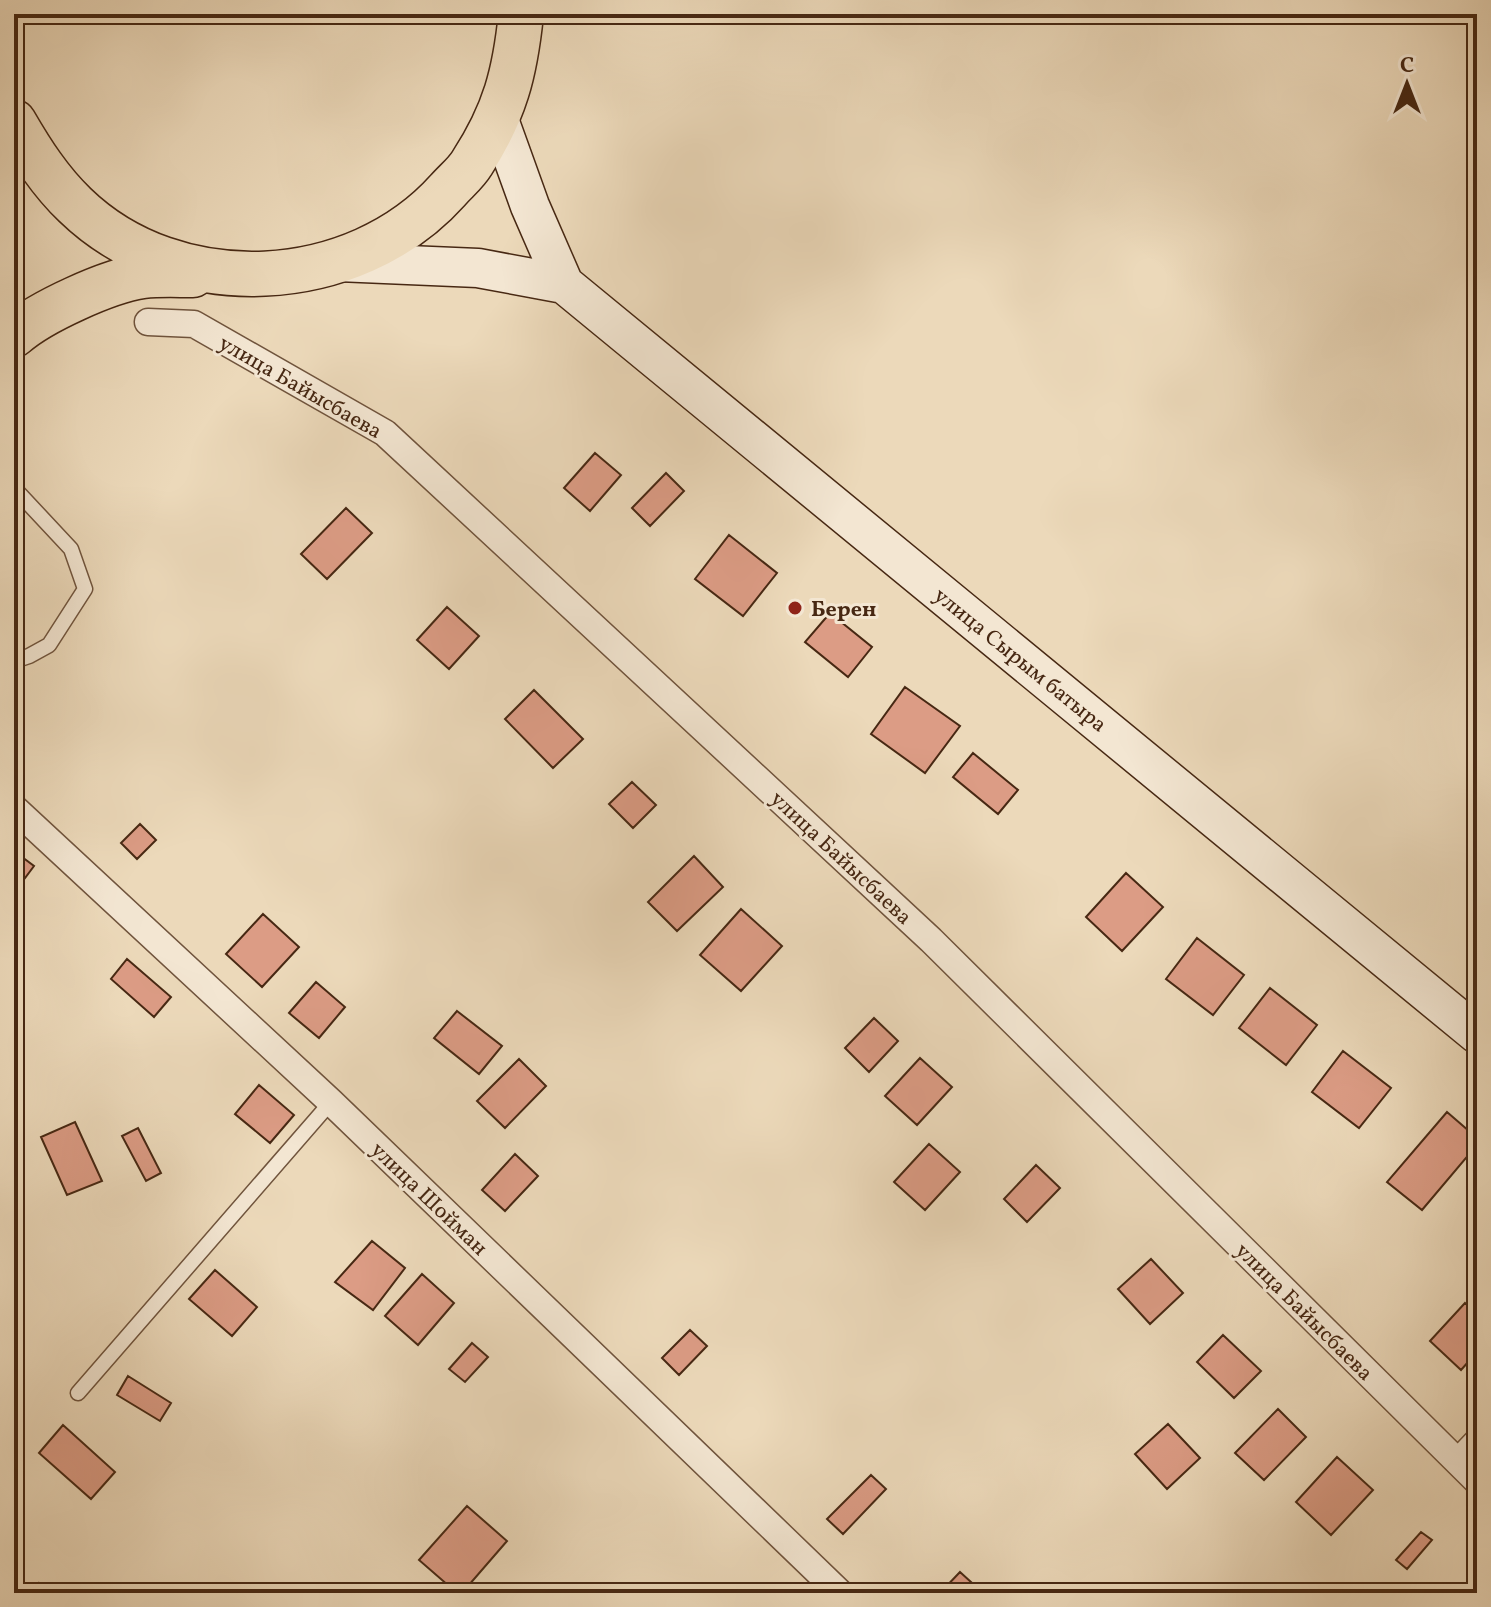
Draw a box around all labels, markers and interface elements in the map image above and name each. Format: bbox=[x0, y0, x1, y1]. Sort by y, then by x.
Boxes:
north arrow bbox=[1367, 44, 1447, 124]
text: С bbox=[1400, 51, 1414, 82]
street label: улица Байысбаева bbox=[212, 329, 387, 448]
street label: улица Сырым батыра bbox=[926, 581, 1113, 741]
place label: Берен bbox=[811, 595, 876, 626]
marker: Берен bbox=[786, 599, 804, 617]
street label: улица Байысбаева bbox=[762, 785, 918, 933]
street label: улица Шойман bbox=[363, 1136, 494, 1264]
street label: улица Байысбаева bbox=[1227, 1237, 1379, 1389]

